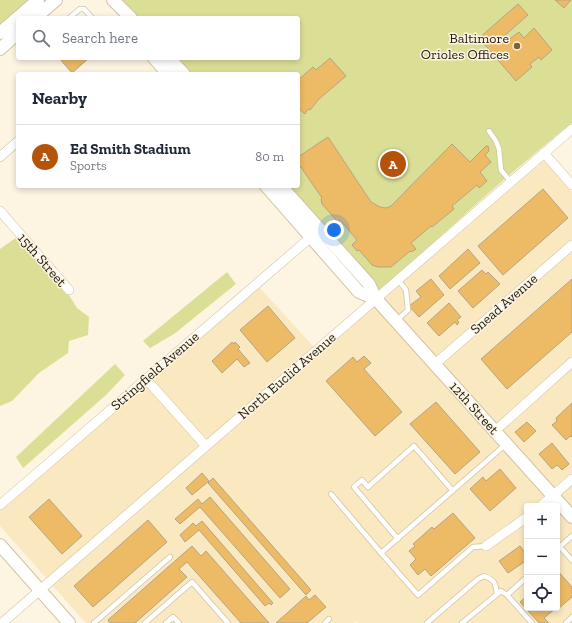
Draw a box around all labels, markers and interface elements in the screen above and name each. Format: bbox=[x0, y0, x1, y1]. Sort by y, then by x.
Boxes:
search box bbox=[16, 16, 300, 60]
icon: search bbox=[30, 27, 52, 49]
text: Search here bbox=[62, 29, 138, 47]
place label: Baltimore Orioles Offices bbox=[421, 30, 509, 63]
marker: Baltimore Orioles Offices bbox=[512, 41, 522, 51]
text: Nearby bbox=[32, 88, 87, 108]
text: Ed Smith Stadium bbox=[70, 140, 191, 158]
text: A bbox=[41, 149, 49, 164]
text: 80 m bbox=[255, 149, 284, 164]
pin: A bbox=[380, 149, 406, 179]
text: Sports bbox=[70, 158, 107, 173]
your location bbox=[324, 220, 344, 240]
street label: 15th Street bbox=[14, 230, 70, 291]
street label: Snead Avenue bbox=[467, 270, 541, 338]
street label: Stringfield Avenue bbox=[107, 328, 203, 414]
street label: North Euclid Avenue bbox=[235, 329, 340, 423]
street label: 12th Street bbox=[446, 378, 503, 439]
map controls bbox=[524, 503, 560, 611]
button: + bbox=[524, 503, 560, 539]
button: − bbox=[524, 539, 560, 575]
button: locate bbox=[524, 575, 560, 611]

